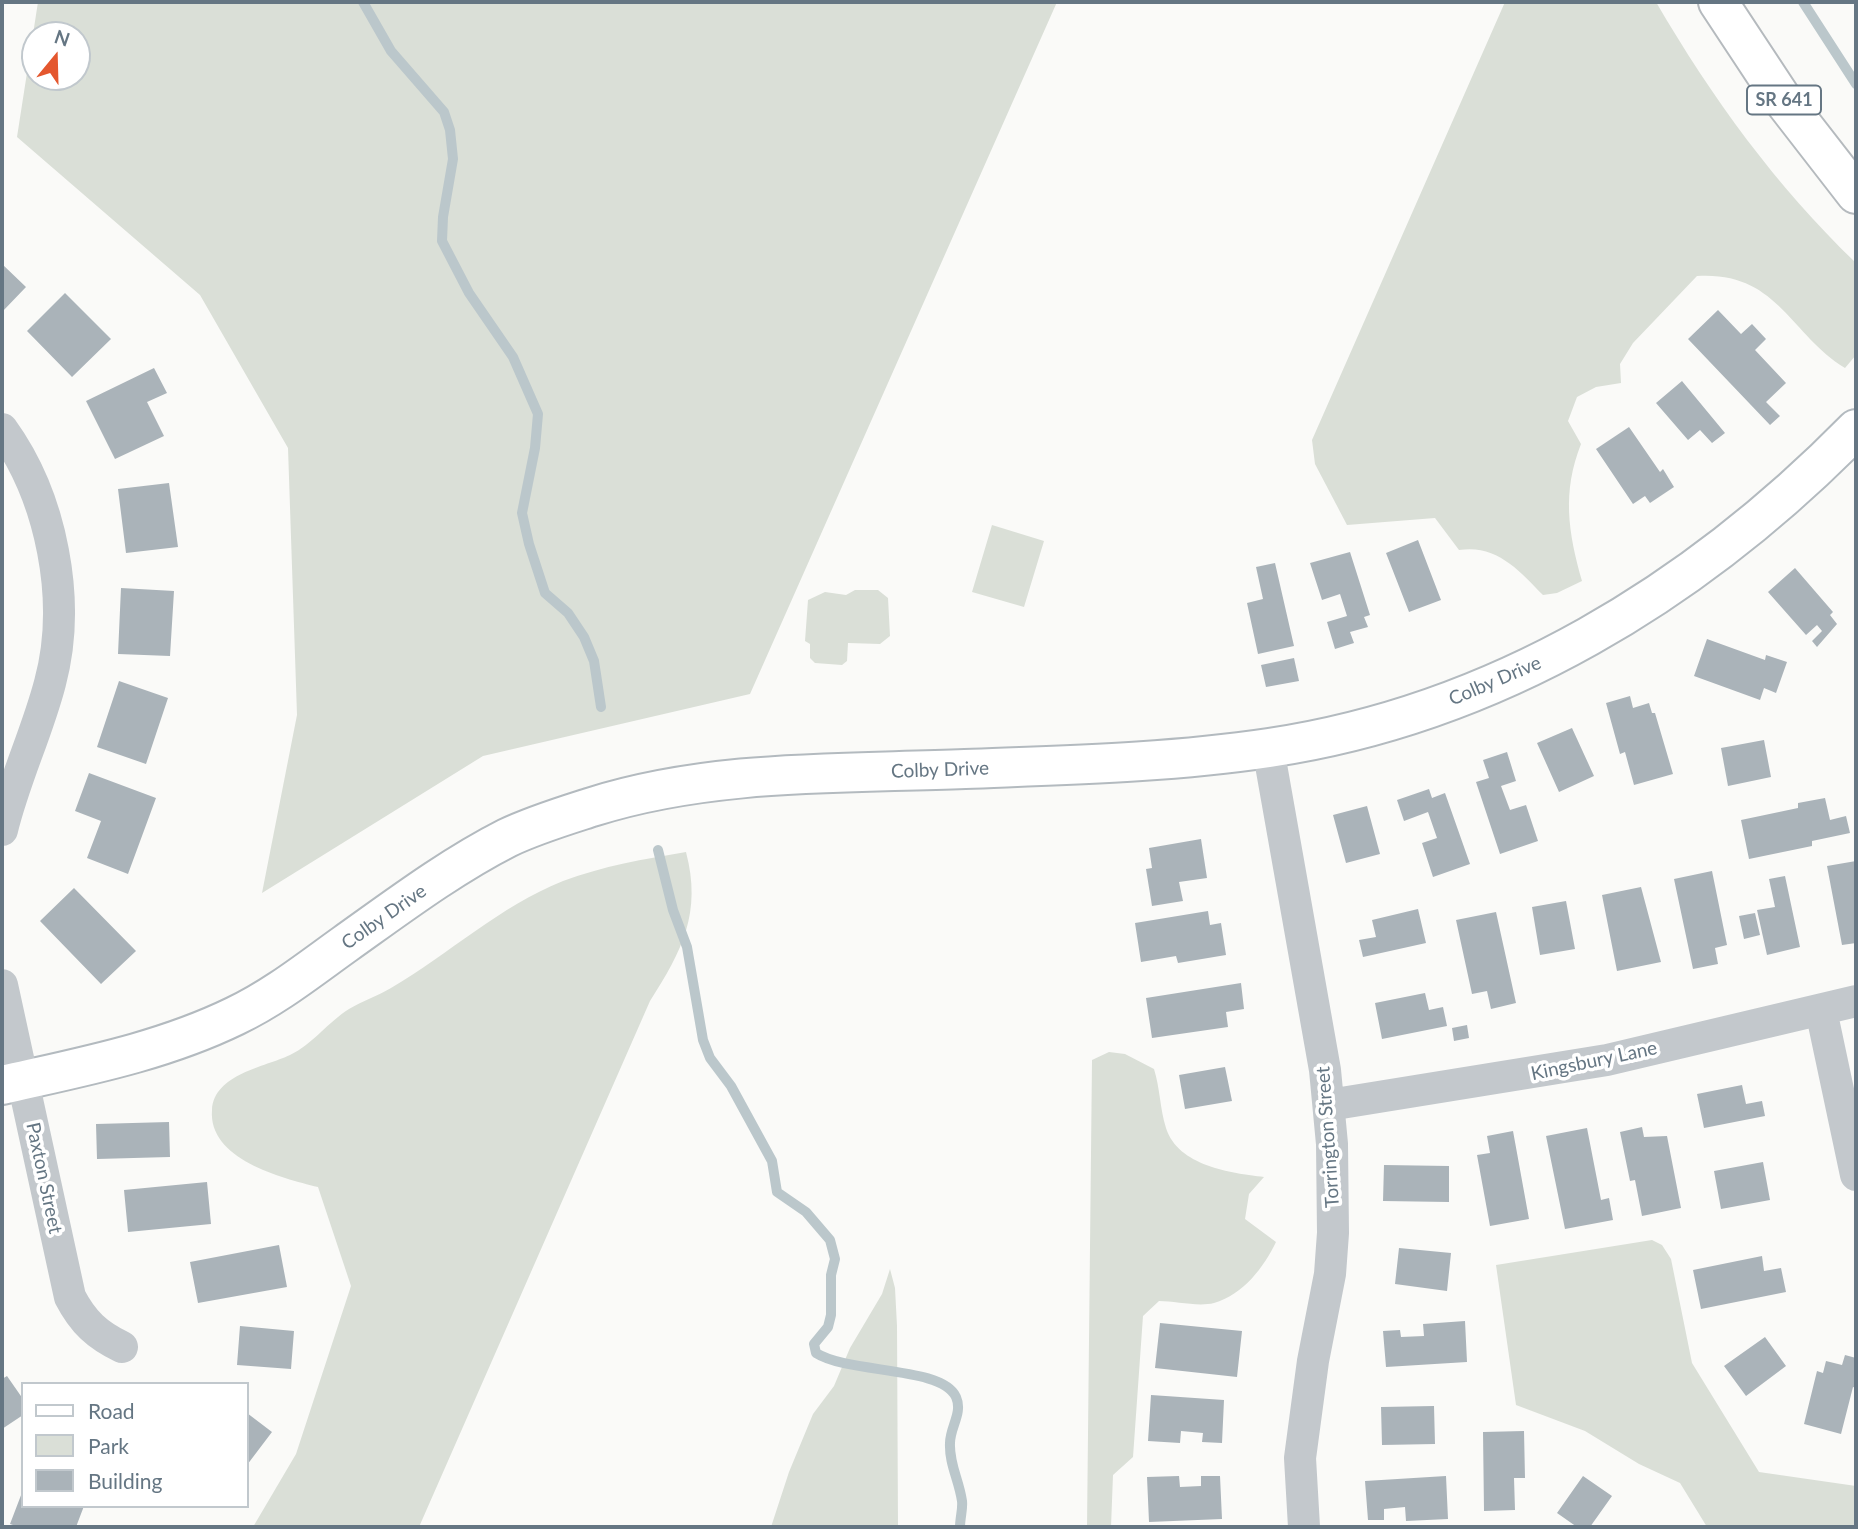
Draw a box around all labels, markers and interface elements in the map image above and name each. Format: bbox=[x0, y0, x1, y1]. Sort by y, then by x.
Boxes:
north arrow bbox=[21, 21, 91, 91]
text: N bbox=[52, 24, 73, 51]
road number: SR 641 bbox=[1747, 86, 1821, 114]
street label: Colby Drive bbox=[1445, 651, 1545, 711]
street label: Colby Drive bbox=[891, 757, 989, 783]
street label: Colby Drive bbox=[337, 880, 431, 954]
street label: Kingsbury Lane bbox=[1529, 1036, 1659, 1086]
street label: Torrington Street bbox=[1312, 1066, 1344, 1208]
street label: Paxton Street bbox=[21, 1120, 67, 1236]
legend bbox=[21, 1382, 248, 1508]
text: Road bbox=[88, 1398, 135, 1423]
text: Park bbox=[88, 1433, 129, 1458]
text: Building bbox=[88, 1468, 163, 1493]

